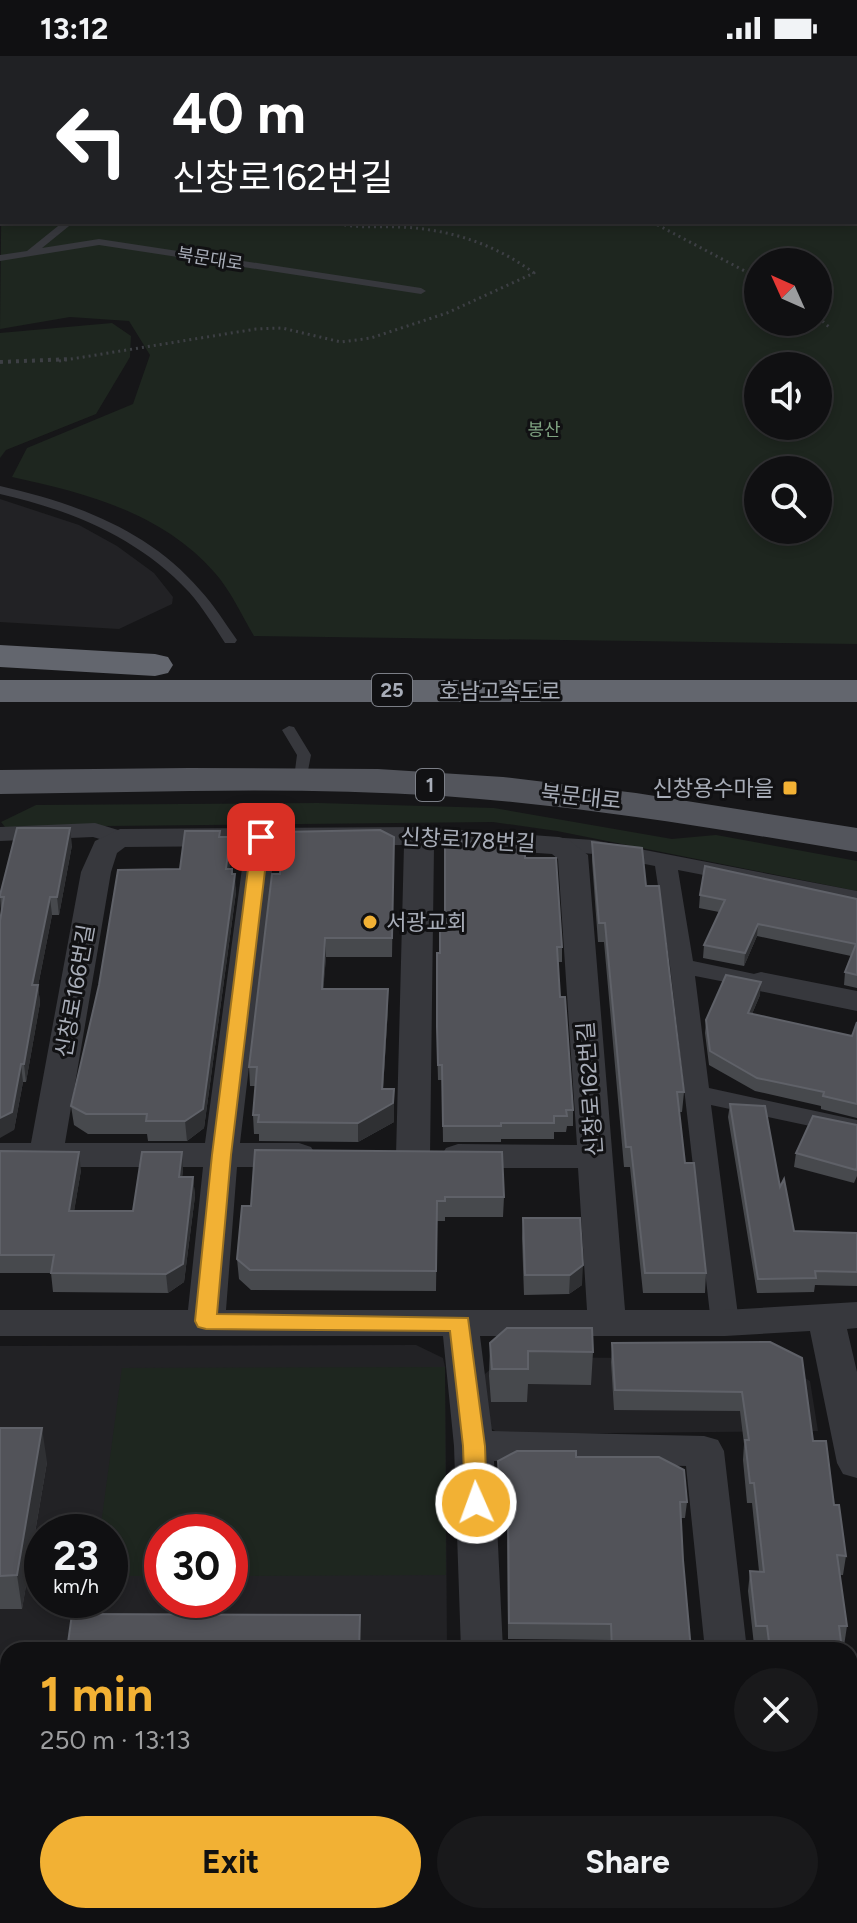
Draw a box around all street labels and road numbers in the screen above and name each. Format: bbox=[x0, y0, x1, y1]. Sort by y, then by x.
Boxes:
street label: 북문대로 bbox=[176, 243, 244, 275]
road number: 25 bbox=[372, 674, 412, 706]
street label: 호남고속도로 bbox=[439, 678, 561, 705]
road number: 1 bbox=[416, 769, 444, 801]
street label: 북문대로 bbox=[539, 779, 623, 815]
street label: 신창로178번길 bbox=[400, 823, 536, 857]
street label: 신창로166번길 bbox=[50, 922, 100, 1060]
street label: 신창로162번길 bbox=[572, 1021, 608, 1157]

